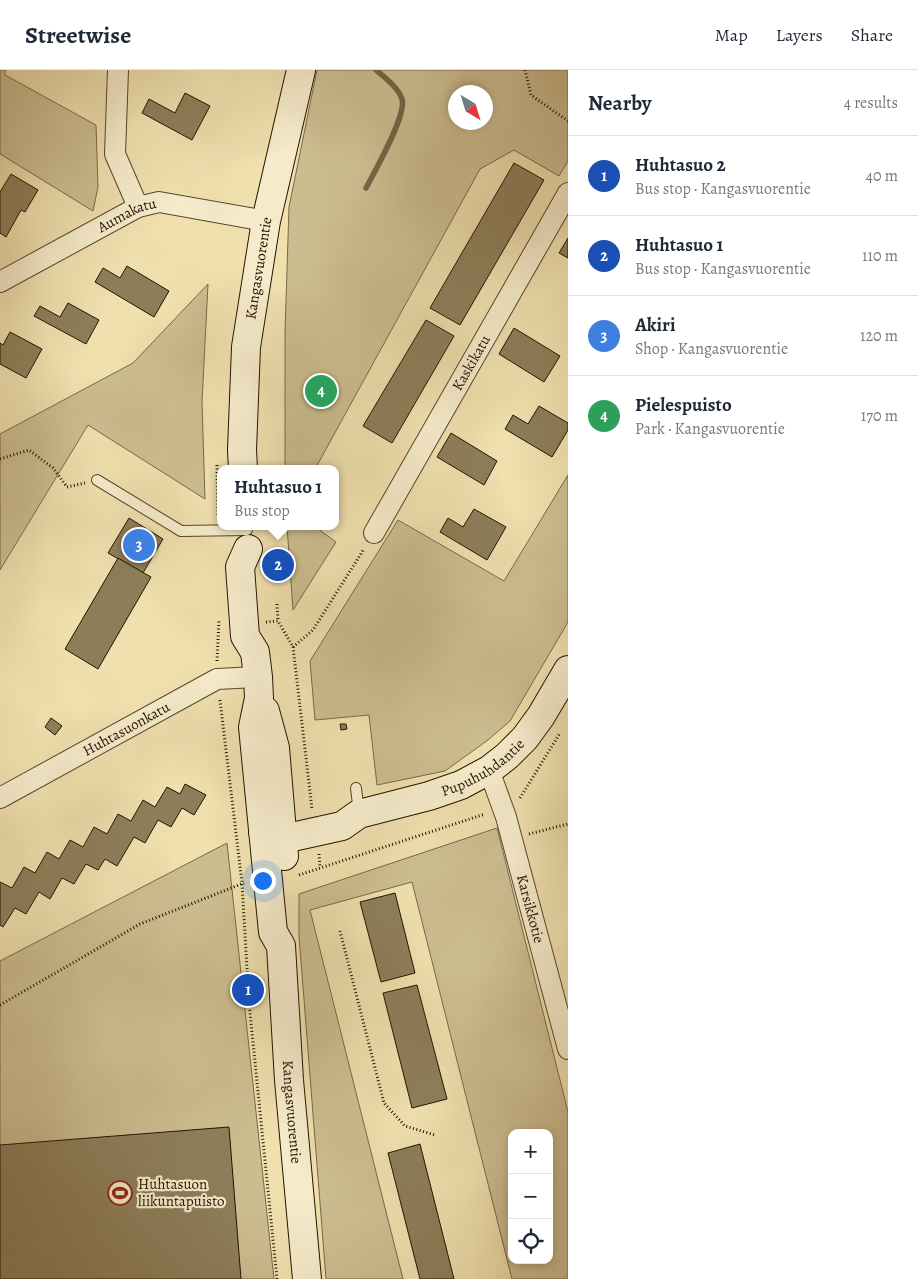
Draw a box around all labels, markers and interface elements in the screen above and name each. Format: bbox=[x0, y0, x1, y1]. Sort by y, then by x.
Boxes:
text: Streetwise bbox=[25, 19, 131, 51]
text: Map bbox=[715, 23, 748, 47]
text: Layers bbox=[776, 23, 823, 47]
text: Share bbox=[851, 23, 893, 47]
north arrow bbox=[448, 85, 493, 130]
text: Nearby bbox=[588, 89, 651, 117]
text: 4 results bbox=[844, 92, 898, 114]
text: Huhtasuo 2 bbox=[635, 152, 726, 178]
text: 1 bbox=[601, 165, 607, 187]
text: 40 m bbox=[866, 165, 898, 187]
text: Bus stop · Kangasvuorentie bbox=[635, 178, 811, 200]
street label: Aumakatu bbox=[93, 193, 159, 238]
street label: Kangasvuorentie bbox=[241, 214, 277, 321]
text: Huhtasuo 1 bbox=[635, 232, 723, 258]
text: 2 bbox=[600, 245, 608, 267]
text: 110 m bbox=[862, 245, 898, 267]
text: Bus stop · Kangasvuorentie bbox=[635, 258, 811, 280]
text: Akiri bbox=[635, 312, 675, 338]
text: 3 bbox=[601, 325, 607, 347]
text: 120 m bbox=[860, 325, 898, 347]
street label: Kaskikatu bbox=[447, 330, 495, 394]
text: Shop · Kangasvuorentie bbox=[635, 338, 788, 360]
pin: 4 bbox=[305, 372, 337, 410]
text: Pielespuisto bbox=[635, 392, 732, 418]
text: 4 bbox=[600, 405, 608, 427]
text: 170 m bbox=[861, 405, 898, 427]
text: Park · Kangasvuorentie bbox=[635, 418, 785, 440]
popup bbox=[217, 465, 339, 530]
text: Huhtasuo 1 bbox=[234, 474, 322, 500]
text: Bus stop bbox=[234, 500, 290, 522]
pin: 3 bbox=[123, 526, 155, 564]
pin: 2 bbox=[262, 546, 294, 584]
street label: Huhtasuonkatu bbox=[79, 696, 174, 761]
street label: Pupuhuhdantie bbox=[438, 734, 529, 801]
your location bbox=[250, 868, 276, 894]
street label: Karsikkotie bbox=[512, 872, 549, 946]
pin: 1 bbox=[232, 971, 264, 1009]
street label: Kangasvuorentie bbox=[278, 1060, 307, 1165]
map controls bbox=[508, 1129, 553, 1264]
button: + bbox=[508, 1129, 553, 1174]
place label: Huhtasuon liikuntapuisto bbox=[138, 1174, 225, 1211]
button: − bbox=[508, 1174, 553, 1219]
sports icon: Huhtasuon liikuntapuisto bbox=[107, 1180, 133, 1206]
button: locate bbox=[508, 1219, 553, 1264]

